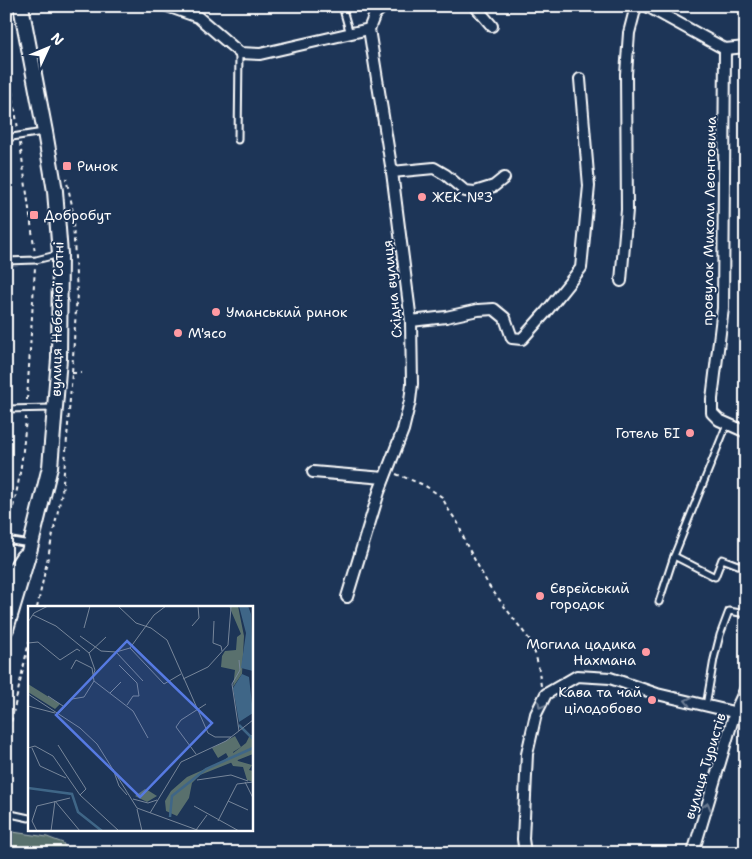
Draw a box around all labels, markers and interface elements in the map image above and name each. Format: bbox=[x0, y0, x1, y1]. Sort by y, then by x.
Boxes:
north arrow bbox=[22, 22, 72, 72]
text: N bbox=[47, 29, 68, 49]
street label: провулок Миколи Леонтовича bbox=[698, 116, 720, 326]
place label: Ринок bbox=[77, 157, 119, 175]
marker: Ринок bbox=[61, 160, 73, 172]
place label: ЖЕК №3 bbox=[432, 188, 493, 206]
marker: ЖЕК №3 bbox=[416, 191, 428, 203]
place label: Добробут bbox=[44, 206, 112, 224]
marker: Добробут bbox=[28, 209, 40, 221]
street label: Східна вулиця bbox=[378, 239, 406, 339]
street label: вулиця Небесної Сотні bbox=[47, 241, 67, 397]
place label: Уманський ринок bbox=[226, 303, 348, 321]
marker: Уманський ринок bbox=[210, 306, 222, 318]
place label: М'ясо bbox=[188, 324, 226, 342]
marker: М'ясо bbox=[172, 327, 184, 339]
place label: Готель БІ bbox=[615, 424, 680, 442]
marker: Готель БІ bbox=[684, 427, 696, 439]
place label: Єврєйський городок bbox=[550, 579, 629, 613]
marker: Єврєйський городок bbox=[534, 590, 546, 602]
inset map bbox=[28, 606, 252, 832]
place label: Могила цадика Нахмана bbox=[526, 635, 636, 669]
marker: Могила цадика Нахмана bbox=[640, 646, 652, 658]
place label: Кава та чай цілодобово bbox=[558, 683, 642, 717]
marker: Кава та чай цілодобово bbox=[646, 694, 658, 706]
one-way arrow bbox=[683, 696, 692, 707]
one-way arrow bbox=[537, 700, 547, 709]
street label: вулиця Туристів bbox=[680, 710, 730, 822]
one-way arrow bbox=[701, 803, 711, 811]

